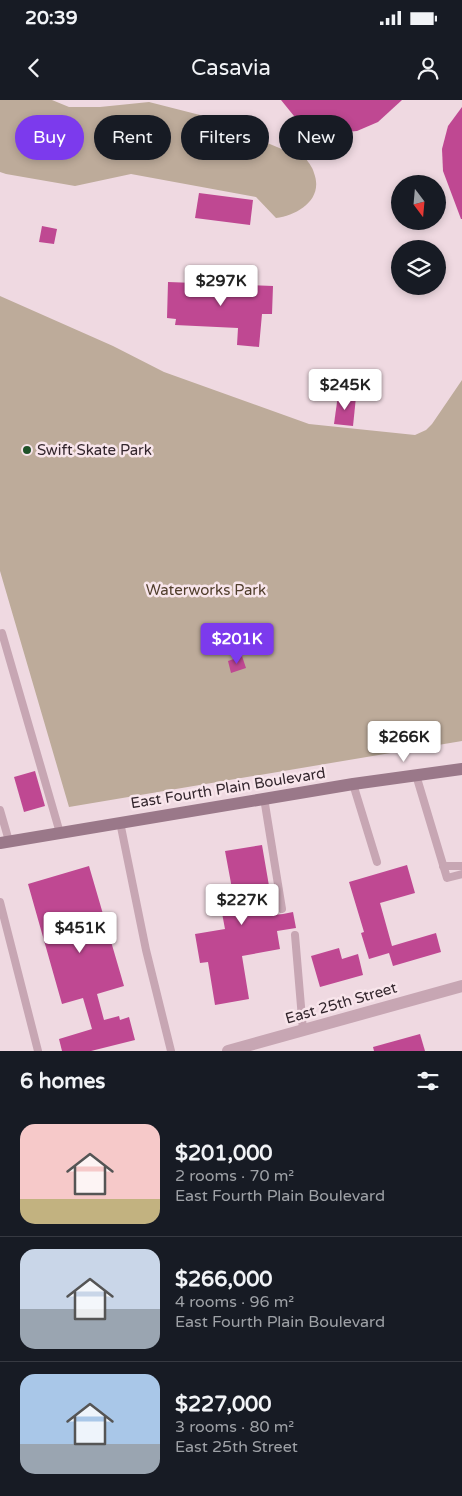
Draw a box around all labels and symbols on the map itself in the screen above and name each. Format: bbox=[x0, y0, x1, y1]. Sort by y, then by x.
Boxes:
north arrow bbox=[391, 175, 446, 230]
pin: $297K bbox=[186, 264, 256, 307]
pin: $245K bbox=[310, 368, 380, 411]
place label: Swift Skate Park bbox=[37, 441, 152, 459]
marker: Swift Skate Park bbox=[21, 444, 33, 456]
park label: Waterworks Park bbox=[146, 581, 266, 599]
pin: $201K bbox=[202, 622, 272, 665]
pin: $266K bbox=[369, 720, 439, 763]
street label: East Fourth Plain Boulevard bbox=[129, 764, 327, 812]
pin: $227K bbox=[207, 884, 277, 926]
pin: $451K bbox=[45, 912, 115, 954]
street label: East 25th Street bbox=[283, 978, 399, 1028]

